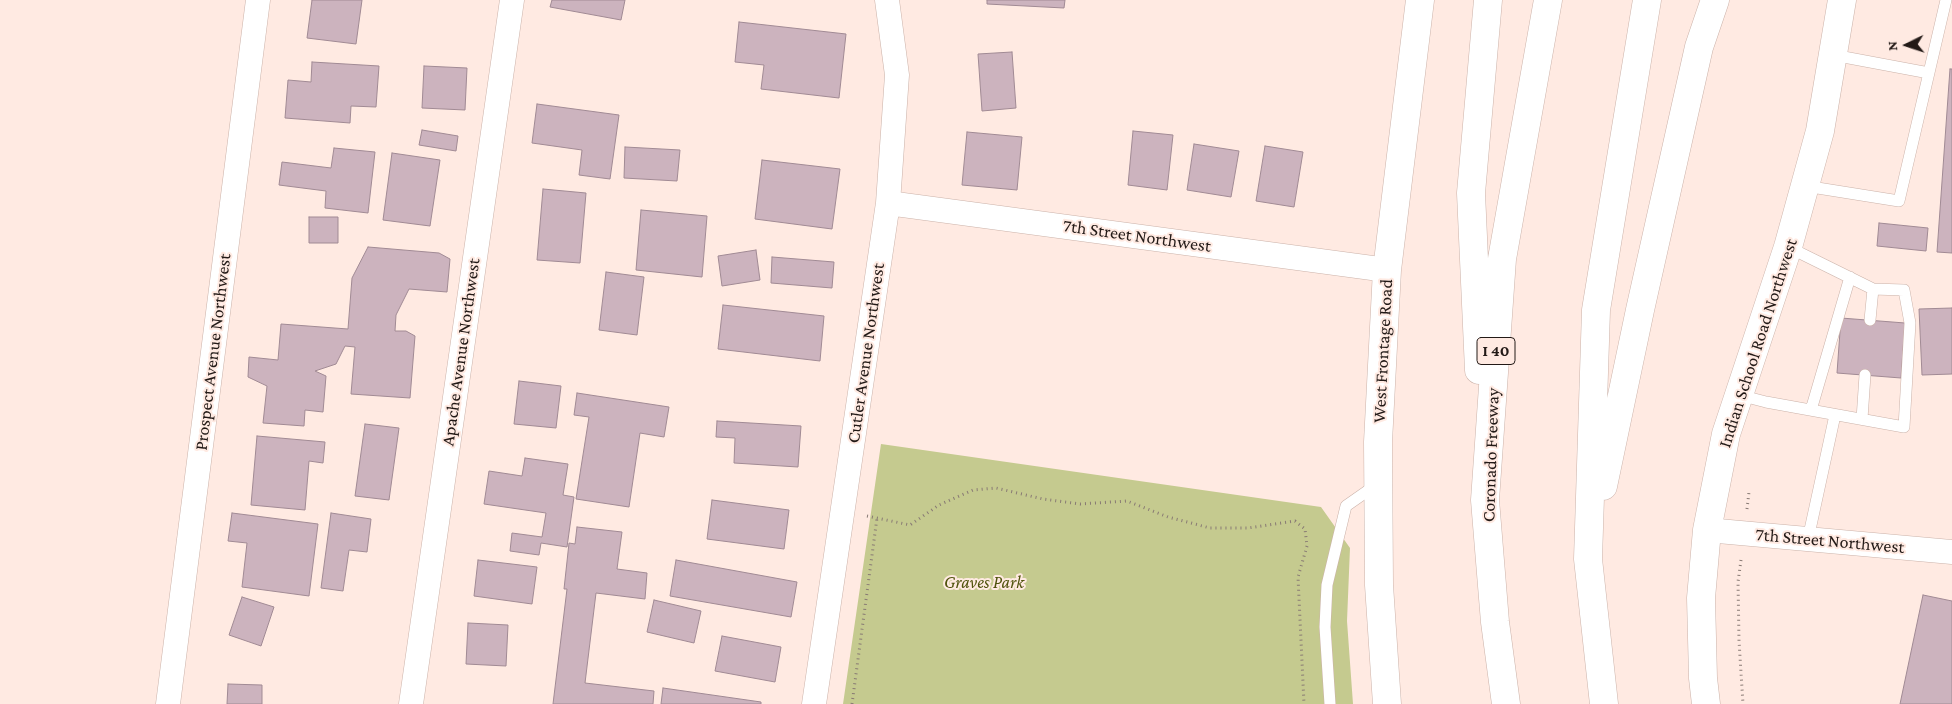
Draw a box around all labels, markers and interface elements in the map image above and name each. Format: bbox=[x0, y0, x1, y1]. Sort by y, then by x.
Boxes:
north arrow bbox=[1882, 20, 1932, 70]
text: N bbox=[1884, 41, 1900, 51]
street label: 7th Street Northwest bbox=[1062, 215, 1212, 257]
street label: Indian School Road Northwest bbox=[1714, 236, 1802, 450]
street label: Prospect Avenue Northwest bbox=[190, 252, 236, 452]
street label: Apache Avenue Northwest bbox=[437, 257, 485, 447]
street label: Cutler Avenue Northwest bbox=[843, 262, 889, 444]
street label: West Frontage Road bbox=[1368, 279, 1398, 423]
road number: I 40 bbox=[1477, 338, 1515, 364]
street label: Coronado Freeway bbox=[1478, 387, 1504, 523]
street label: 7th Street Northwest bbox=[1755, 524, 1905, 558]
park label: Graves Park bbox=[944, 571, 1024, 593]

